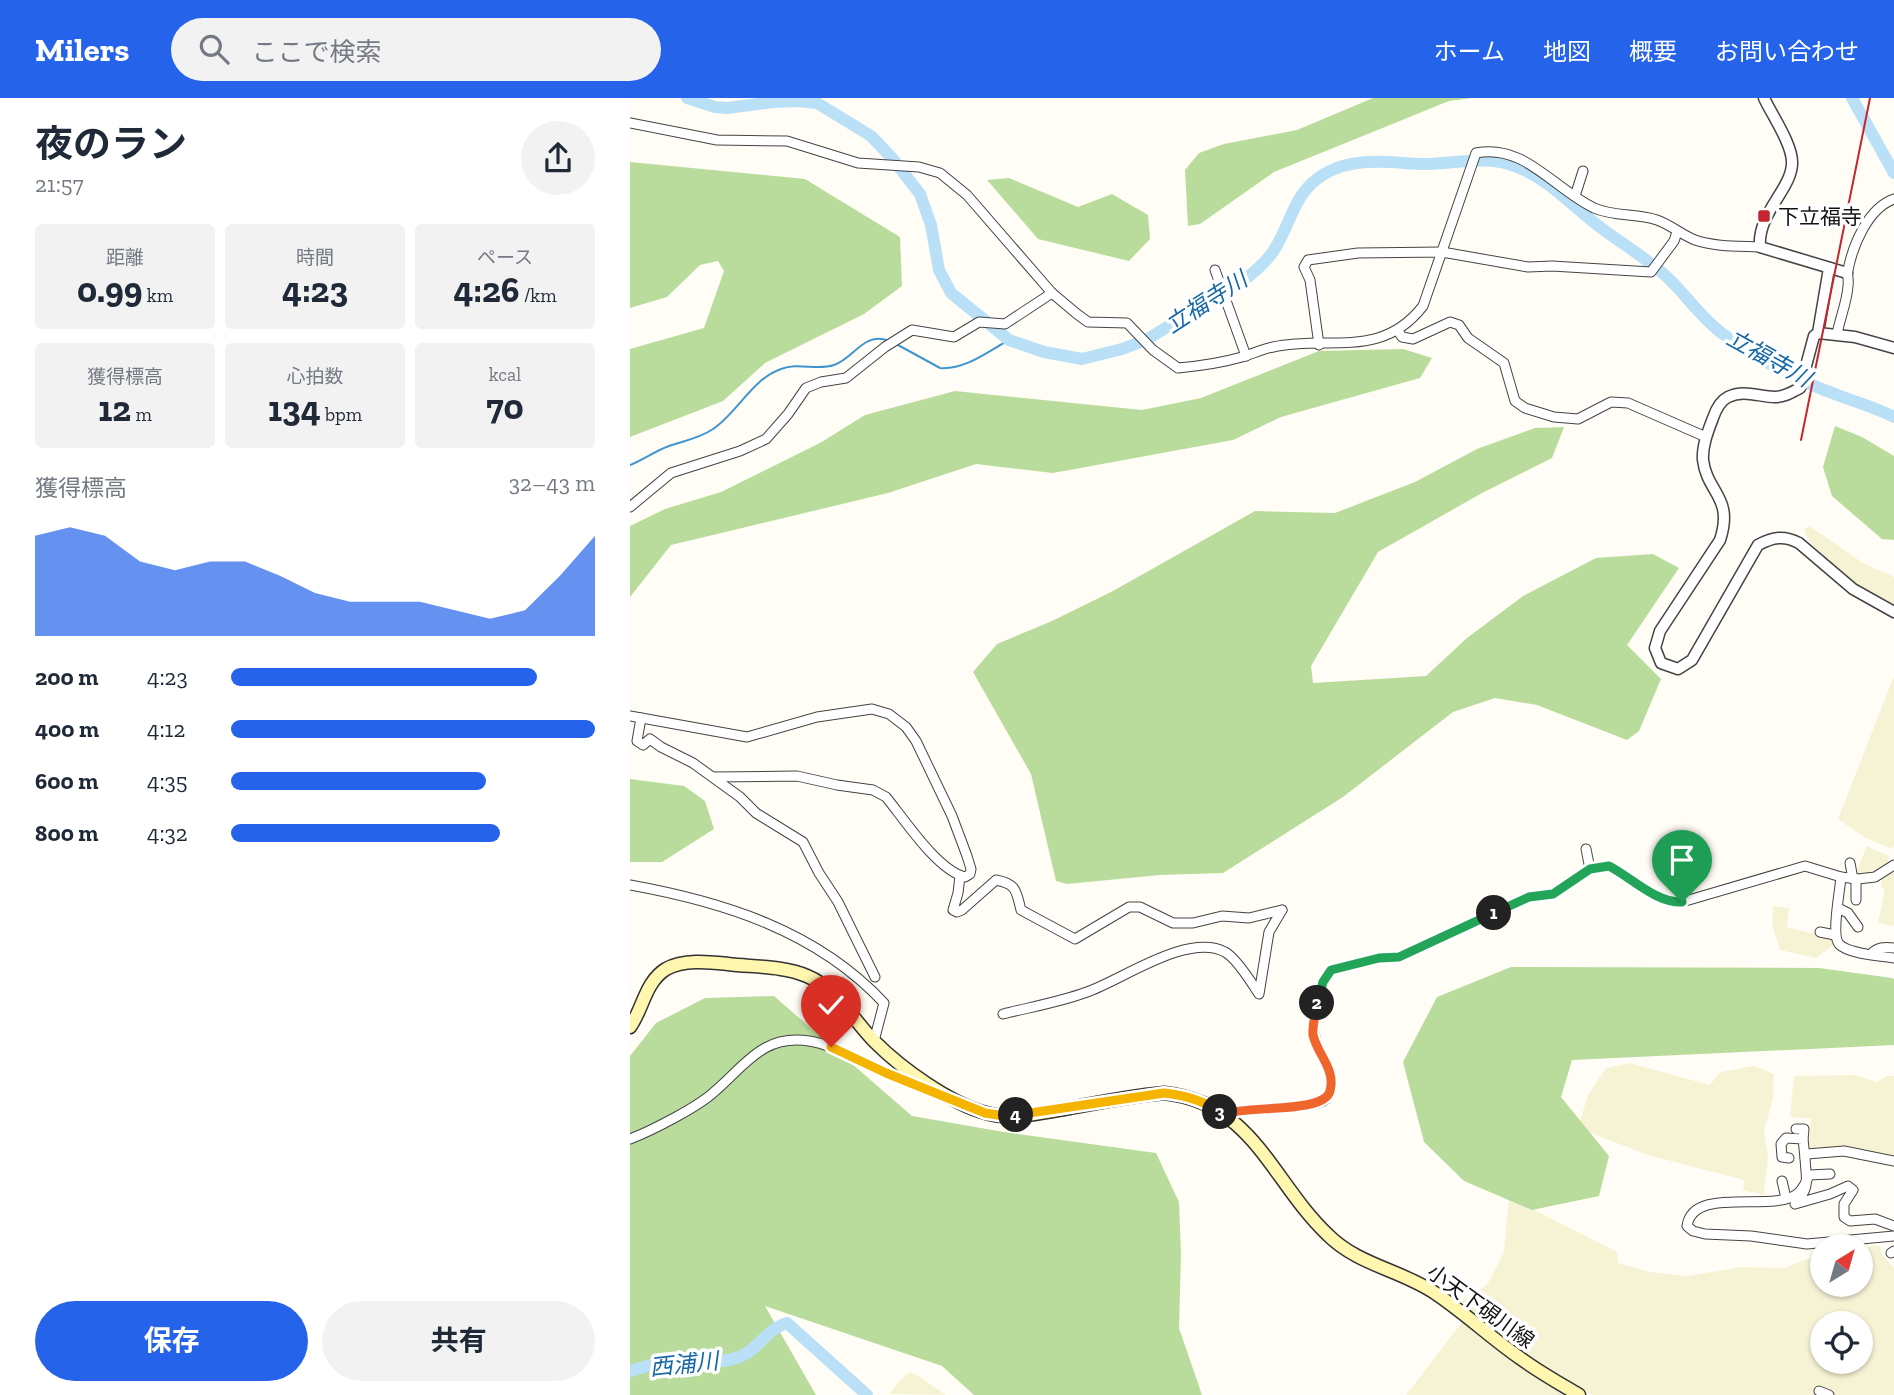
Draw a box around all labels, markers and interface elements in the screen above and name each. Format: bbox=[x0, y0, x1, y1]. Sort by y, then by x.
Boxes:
search box bbox=[171, 18, 661, 81]
text: Milers bbox=[35, 30, 129, 69]
icon: search bbox=[195, 30, 233, 68]
text: ここで検索 bbox=[251, 36, 381, 68]
text: ホーム bbox=[1434, 37, 1505, 66]
text: 地図 bbox=[1543, 37, 1591, 66]
text: 概要 bbox=[1629, 37, 1677, 66]
text: お問い合わせ bbox=[1715, 37, 1859, 66]
text: 夜のラン bbox=[35, 121, 187, 167]
button: share bbox=[521, 121, 595, 195]
text: 21:57 bbox=[35, 170, 83, 198]
place label: 下立福寺 bbox=[1778, 204, 1862, 229]
marker: 下立福寺 bbox=[1756, 208, 1772, 224]
text: 距離 bbox=[106, 246, 144, 269]
text: 時間 bbox=[296, 246, 334, 269]
text: ペース bbox=[477, 246, 533, 269]
water label: 立福寺川 bbox=[1160, 264, 1255, 339]
text: 0.99 bbox=[77, 269, 143, 311]
text: 4:23 bbox=[282, 269, 348, 311]
text: 4:26 bbox=[453, 269, 520, 311]
text: km bbox=[143, 284, 173, 307]
text: /km bbox=[520, 284, 557, 307]
water label: 立福寺川 bbox=[1722, 323, 1819, 394]
text: kcal bbox=[489, 363, 521, 386]
text: 獲得標高 bbox=[87, 365, 163, 388]
text: 心拍数 bbox=[286, 365, 344, 388]
text: 70 bbox=[486, 386, 524, 428]
text: 12 bbox=[98, 388, 131, 430]
text: 134 bbox=[268, 388, 321, 430]
text: m bbox=[131, 403, 152, 426]
text: bpm bbox=[321, 403, 362, 426]
text: 32–43 m bbox=[509, 469, 595, 497]
text: 獲得標高 bbox=[35, 474, 127, 502]
text: 200 m bbox=[35, 663, 98, 691]
text: 4:23 bbox=[147, 663, 188, 691]
text: 400 m bbox=[35, 715, 99, 743]
text: 4:12 bbox=[147, 715, 185, 743]
text: 600 m bbox=[35, 767, 98, 795]
text: 4:35 bbox=[147, 767, 188, 795]
text: 800 m bbox=[35, 819, 98, 847]
text: 4:32 bbox=[147, 819, 188, 847]
pin bbox=[1652, 830, 1712, 902]
icon: arrive bbox=[1663, 841, 1701, 879]
pin: 1 bbox=[1476, 896, 1512, 930]
text: 1 bbox=[1490, 901, 1497, 924]
pin bbox=[801, 975, 861, 1047]
icon: check bbox=[812, 986, 850, 1024]
pin: 2 bbox=[1300, 986, 1334, 1020]
text: 2 bbox=[1311, 991, 1322, 1014]
pin: 3 bbox=[1202, 1094, 1238, 1130]
pin: 4 bbox=[998, 1098, 1034, 1132]
text: 3 bbox=[1214, 1100, 1225, 1123]
text: 4 bbox=[1010, 1103, 1021, 1126]
north arrow bbox=[1810, 1234, 1872, 1297]
map controls bbox=[1810, 1234, 1873, 1374]
street label: 小天下硯川線 bbox=[1423, 1259, 1539, 1353]
button: 保存 bbox=[35, 1301, 308, 1381]
button: 共有 bbox=[322, 1301, 595, 1381]
button: locate bbox=[1810, 1311, 1873, 1374]
water label: 西浦川 bbox=[648, 1346, 723, 1382]

